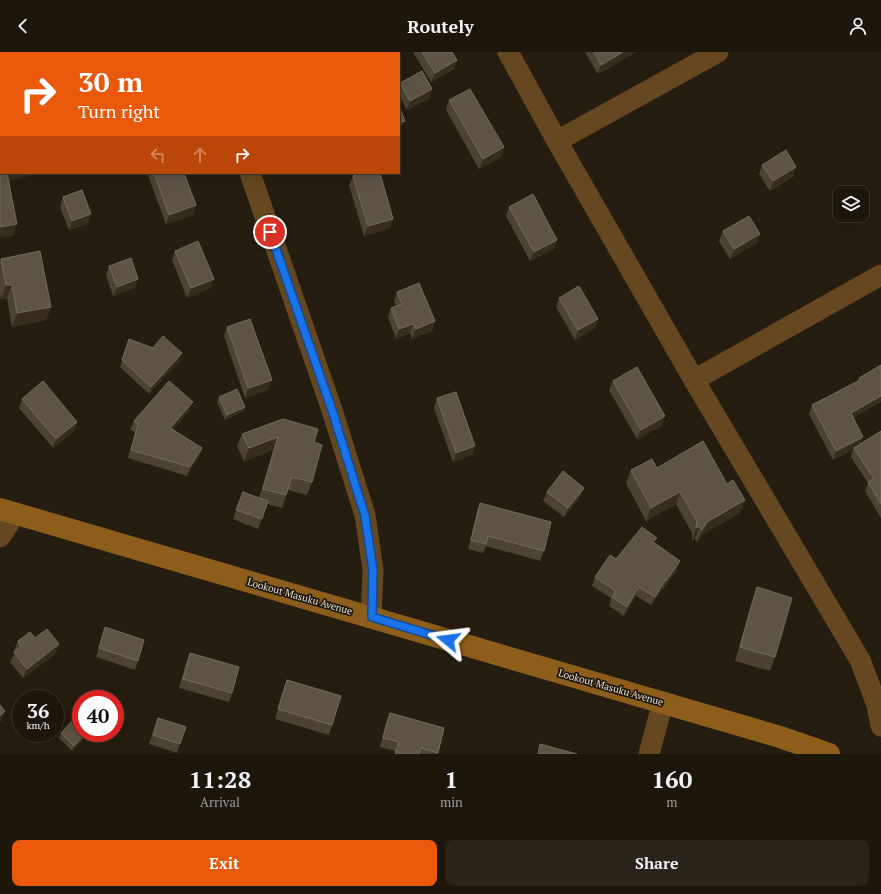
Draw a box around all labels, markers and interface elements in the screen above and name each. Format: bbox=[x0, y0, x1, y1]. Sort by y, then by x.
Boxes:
text: Routely bbox=[407, 14, 474, 38]
icon: back bbox=[12, 15, 34, 37]
icon: person bbox=[847, 15, 869, 37]
text: 30 m bbox=[78, 63, 143, 100]
icon: right bbox=[12, 68, 64, 120]
text: Turn right bbox=[78, 99, 160, 123]
icon: left bbox=[147, 144, 169, 166]
icon: ahead bbox=[189, 144, 211, 166]
icon: right bbox=[231, 144, 253, 166]
map controls bbox=[833, 186, 869, 222]
button: layers bbox=[833, 186, 869, 222]
pin bbox=[253, 215, 287, 249]
icon: arrive bbox=[259, 221, 281, 243]
street label: Lookout Masuku Avenue bbox=[246, 575, 354, 618]
position arrow bbox=[427, 619, 469, 661]
street label: Lookout Masuku Avenue bbox=[557, 666, 665, 709]
speed limit sign: 40 bbox=[72, 690, 124, 742]
text: 36 bbox=[27, 697, 49, 724]
text: km/h bbox=[26, 719, 50, 732]
text: 11:28 bbox=[189, 763, 251, 795]
text: 1 bbox=[445, 763, 458, 795]
text: 160 bbox=[652, 763, 692, 795]
text: Arrival bbox=[200, 793, 240, 811]
text: min bbox=[440, 793, 463, 811]
text: m bbox=[666, 793, 678, 811]
button: Exit bbox=[12, 840, 437, 886]
button: Share bbox=[445, 840, 869, 886]

